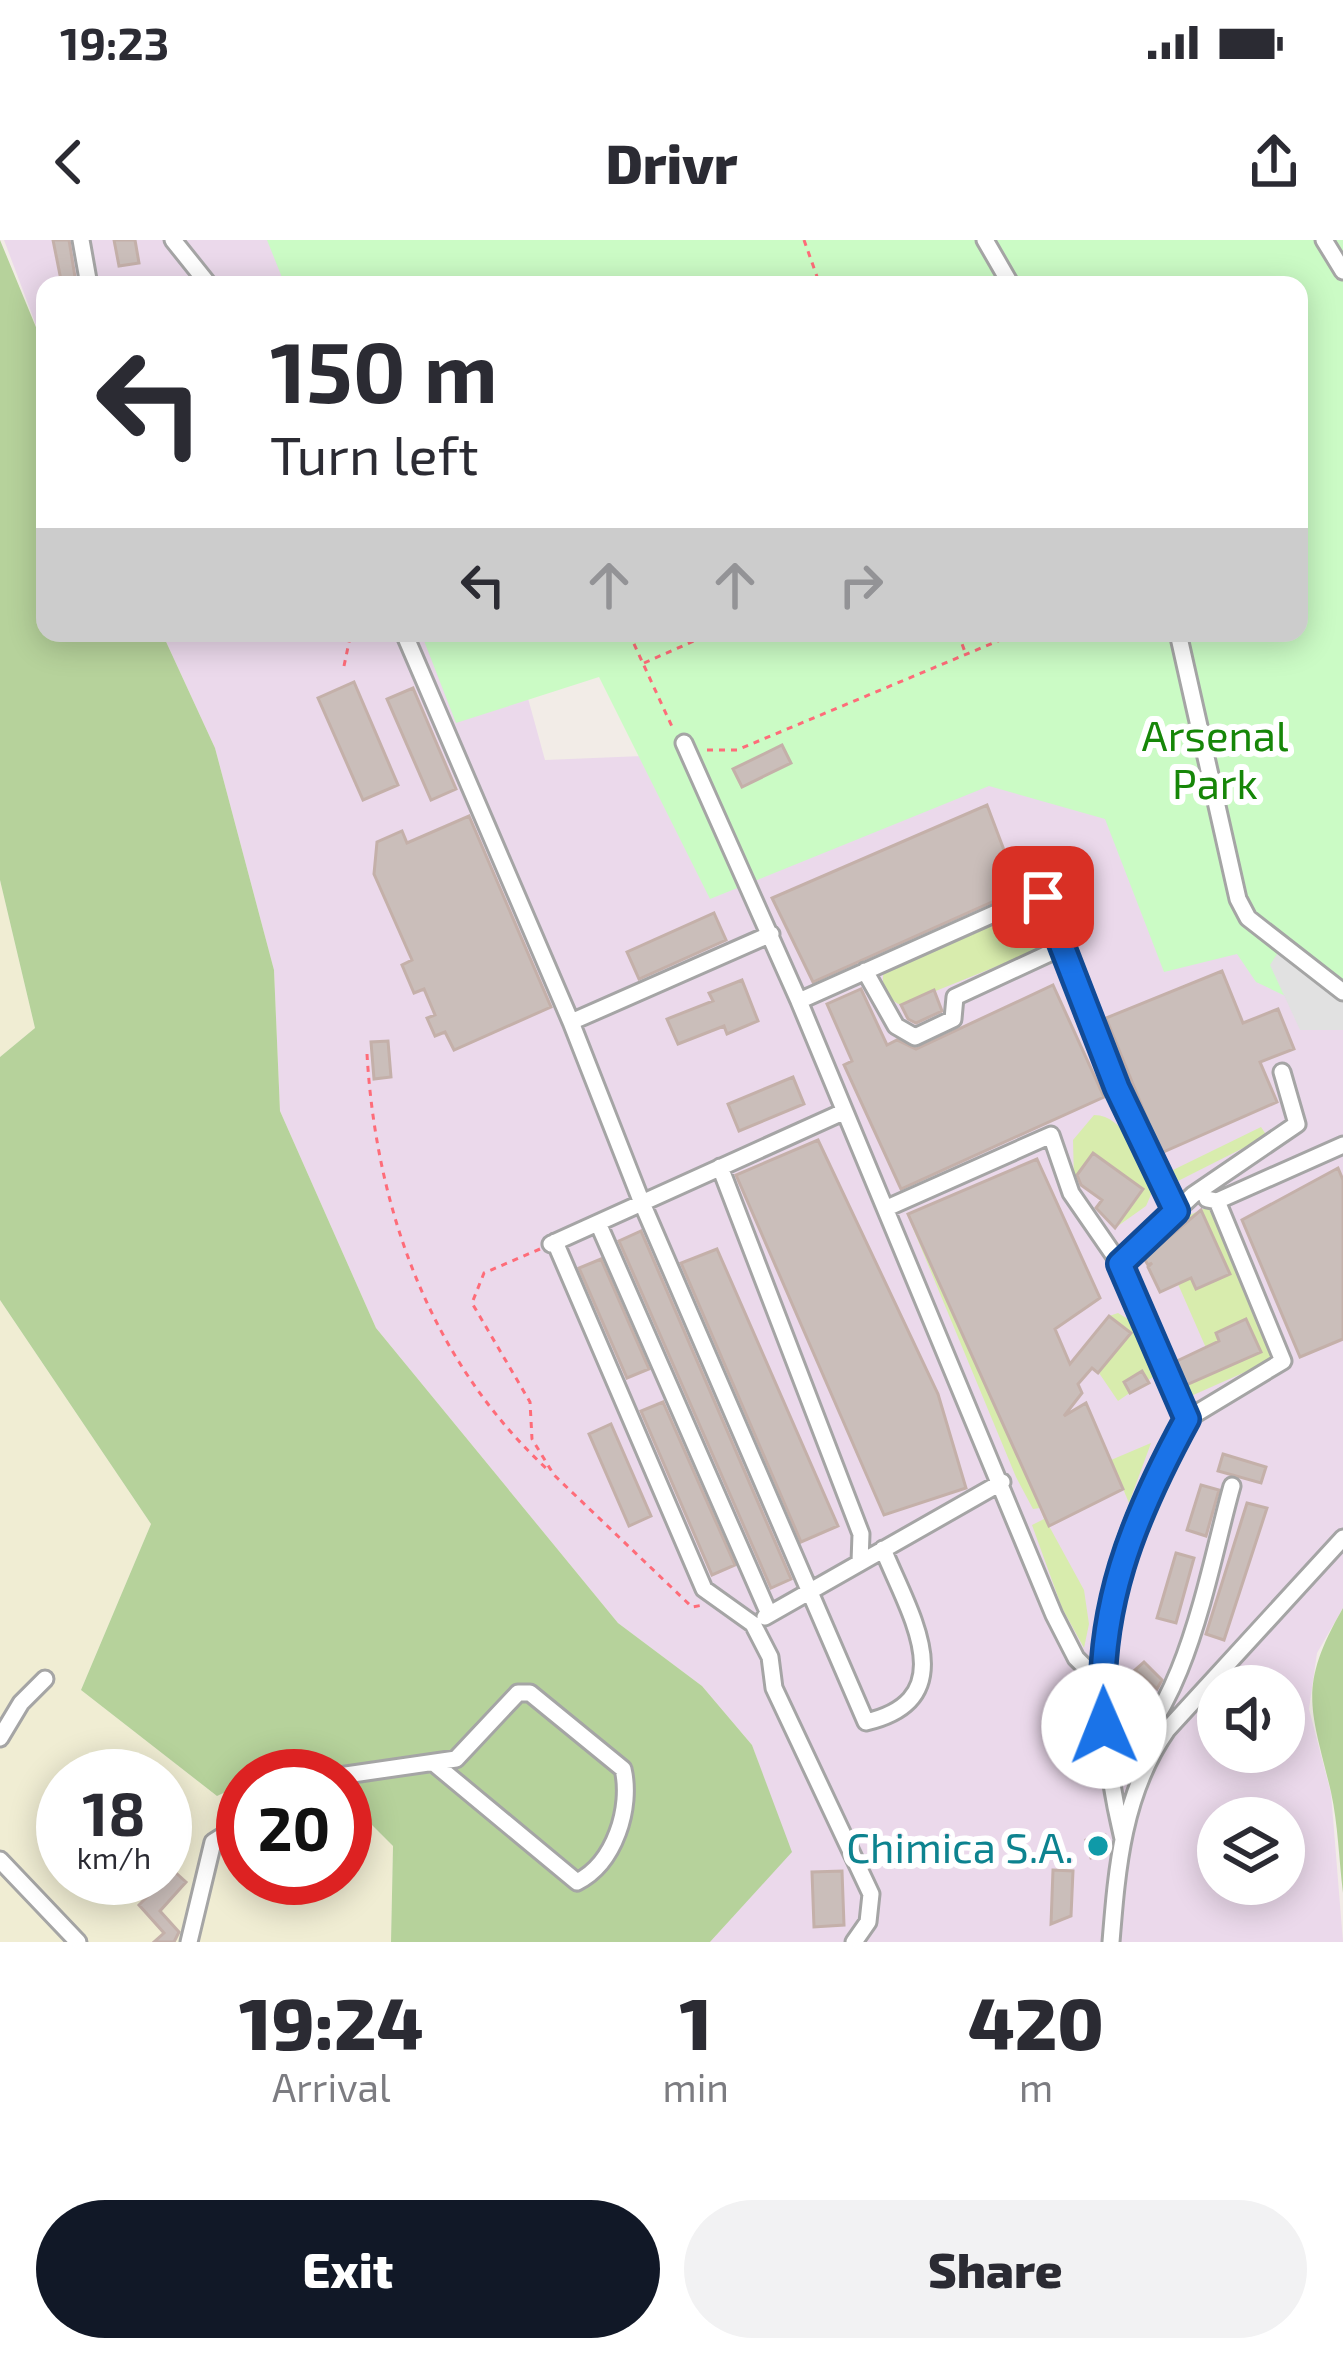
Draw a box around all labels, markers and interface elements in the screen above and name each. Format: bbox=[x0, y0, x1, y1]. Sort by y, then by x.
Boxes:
text: 19:23 bbox=[60, 15, 169, 69]
icon: back bbox=[36, 129, 102, 195]
icon: share bbox=[1241, 129, 1307, 195]
text: Drivr bbox=[605, 130, 738, 195]
text: 150 m bbox=[270, 319, 498, 420]
icon: left bbox=[72, 324, 228, 480]
text: Turn left bbox=[270, 421, 479, 486]
icon: left bbox=[450, 552, 516, 618]
icon: ahead bbox=[576, 552, 642, 618]
icon: ahead bbox=[702, 552, 768, 618]
icon: right bbox=[828, 552, 894, 618]
park label: Arsenal Park bbox=[1142, 709, 1289, 807]
pin bbox=[992, 846, 1094, 948]
icon: arrive bbox=[1010, 864, 1076, 930]
position arrow bbox=[1041, 1663, 1167, 1789]
map controls bbox=[1197, 1665, 1305, 1905]
button: sound bbox=[1197, 1665, 1305, 1773]
speed limit sign: 20 bbox=[216, 1749, 372, 1905]
text: 18 bbox=[82, 1776, 146, 1848]
button: layers bbox=[1197, 1797, 1305, 1905]
place label: Chimica S.A. bbox=[846, 1821, 1074, 1871]
marker: Chimica S.A. bbox=[1085, 1833, 1111, 1859]
text: km/h bbox=[77, 1839, 151, 1875]
text: 19:24 bbox=[239, 1978, 423, 2064]
text: 1 bbox=[679, 1978, 712, 2064]
text: 420 bbox=[968, 1978, 1104, 2064]
text: Arrival bbox=[272, 2063, 391, 2110]
text: min bbox=[662, 2063, 729, 2110]
text: m bbox=[1019, 2063, 1053, 2110]
button: Exit bbox=[36, 2200, 660, 2338]
button: Share bbox=[684, 2200, 1307, 2338]

